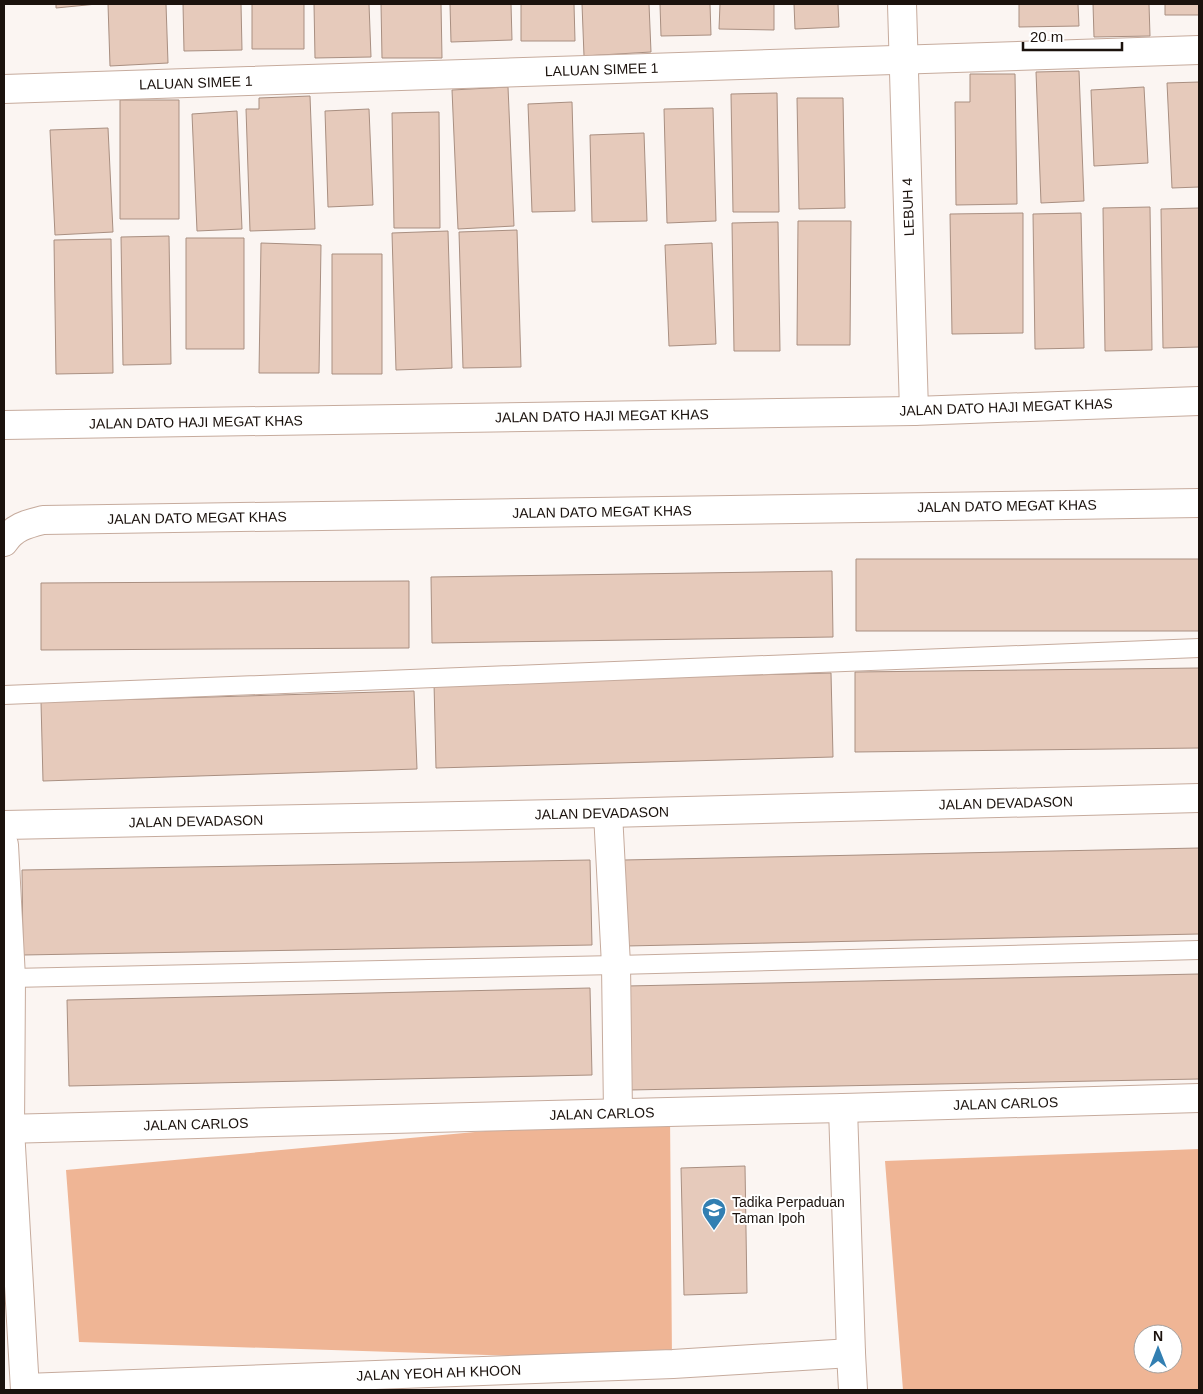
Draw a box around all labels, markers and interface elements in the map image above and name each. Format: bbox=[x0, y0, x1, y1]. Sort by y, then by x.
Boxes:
scale bar bbox=[1023, 20, 1122, 52]
text: 20 m bbox=[1030, 28, 1063, 45]
street label: LALUAN SIMEE 1 bbox=[545, 60, 659, 79]
street label: LALUAN SIMEE 1 bbox=[139, 73, 253, 93]
street label: LEBUH 4 bbox=[899, 177, 917, 236]
street label: JALAN DATO HAJI MEGAT KHAS bbox=[899, 395, 1113, 419]
street label: JALAN DATO HAJI MEGAT KHAS bbox=[495, 406, 709, 425]
street label: JALAN DATO HAJI MEGAT KHAS bbox=[89, 412, 303, 432]
street label: JALAN DATO MEGAT KHAS bbox=[917, 497, 1097, 515]
street label: JALAN DATO MEGAT KHAS bbox=[512, 502, 692, 521]
street label: JALAN DATO MEGAT KHAS bbox=[107, 508, 287, 527]
street label: JALAN DEVADASON bbox=[938, 793, 1073, 813]
street label: JALAN DEVADASON bbox=[535, 803, 669, 822]
street label: JALAN DEVADASON bbox=[129, 812, 263, 831]
street label: JALAN CARLOS bbox=[953, 1094, 1058, 1113]
street label: JALAN CARLOS bbox=[549, 1104, 655, 1123]
street label: JALAN CARLOS bbox=[143, 1115, 249, 1133]
place label: Tadika Perpaduan Taman Ipoh bbox=[732, 1194, 845, 1226]
school or university icon: Tadika Perpaduan Taman Ipoh bbox=[701, 1197, 727, 1231]
north arrow bbox=[1133, 1324, 1183, 1374]
text: N bbox=[1153, 1328, 1163, 1344]
street label: JALAN YEOH AH KHOON bbox=[356, 1362, 521, 1384]

